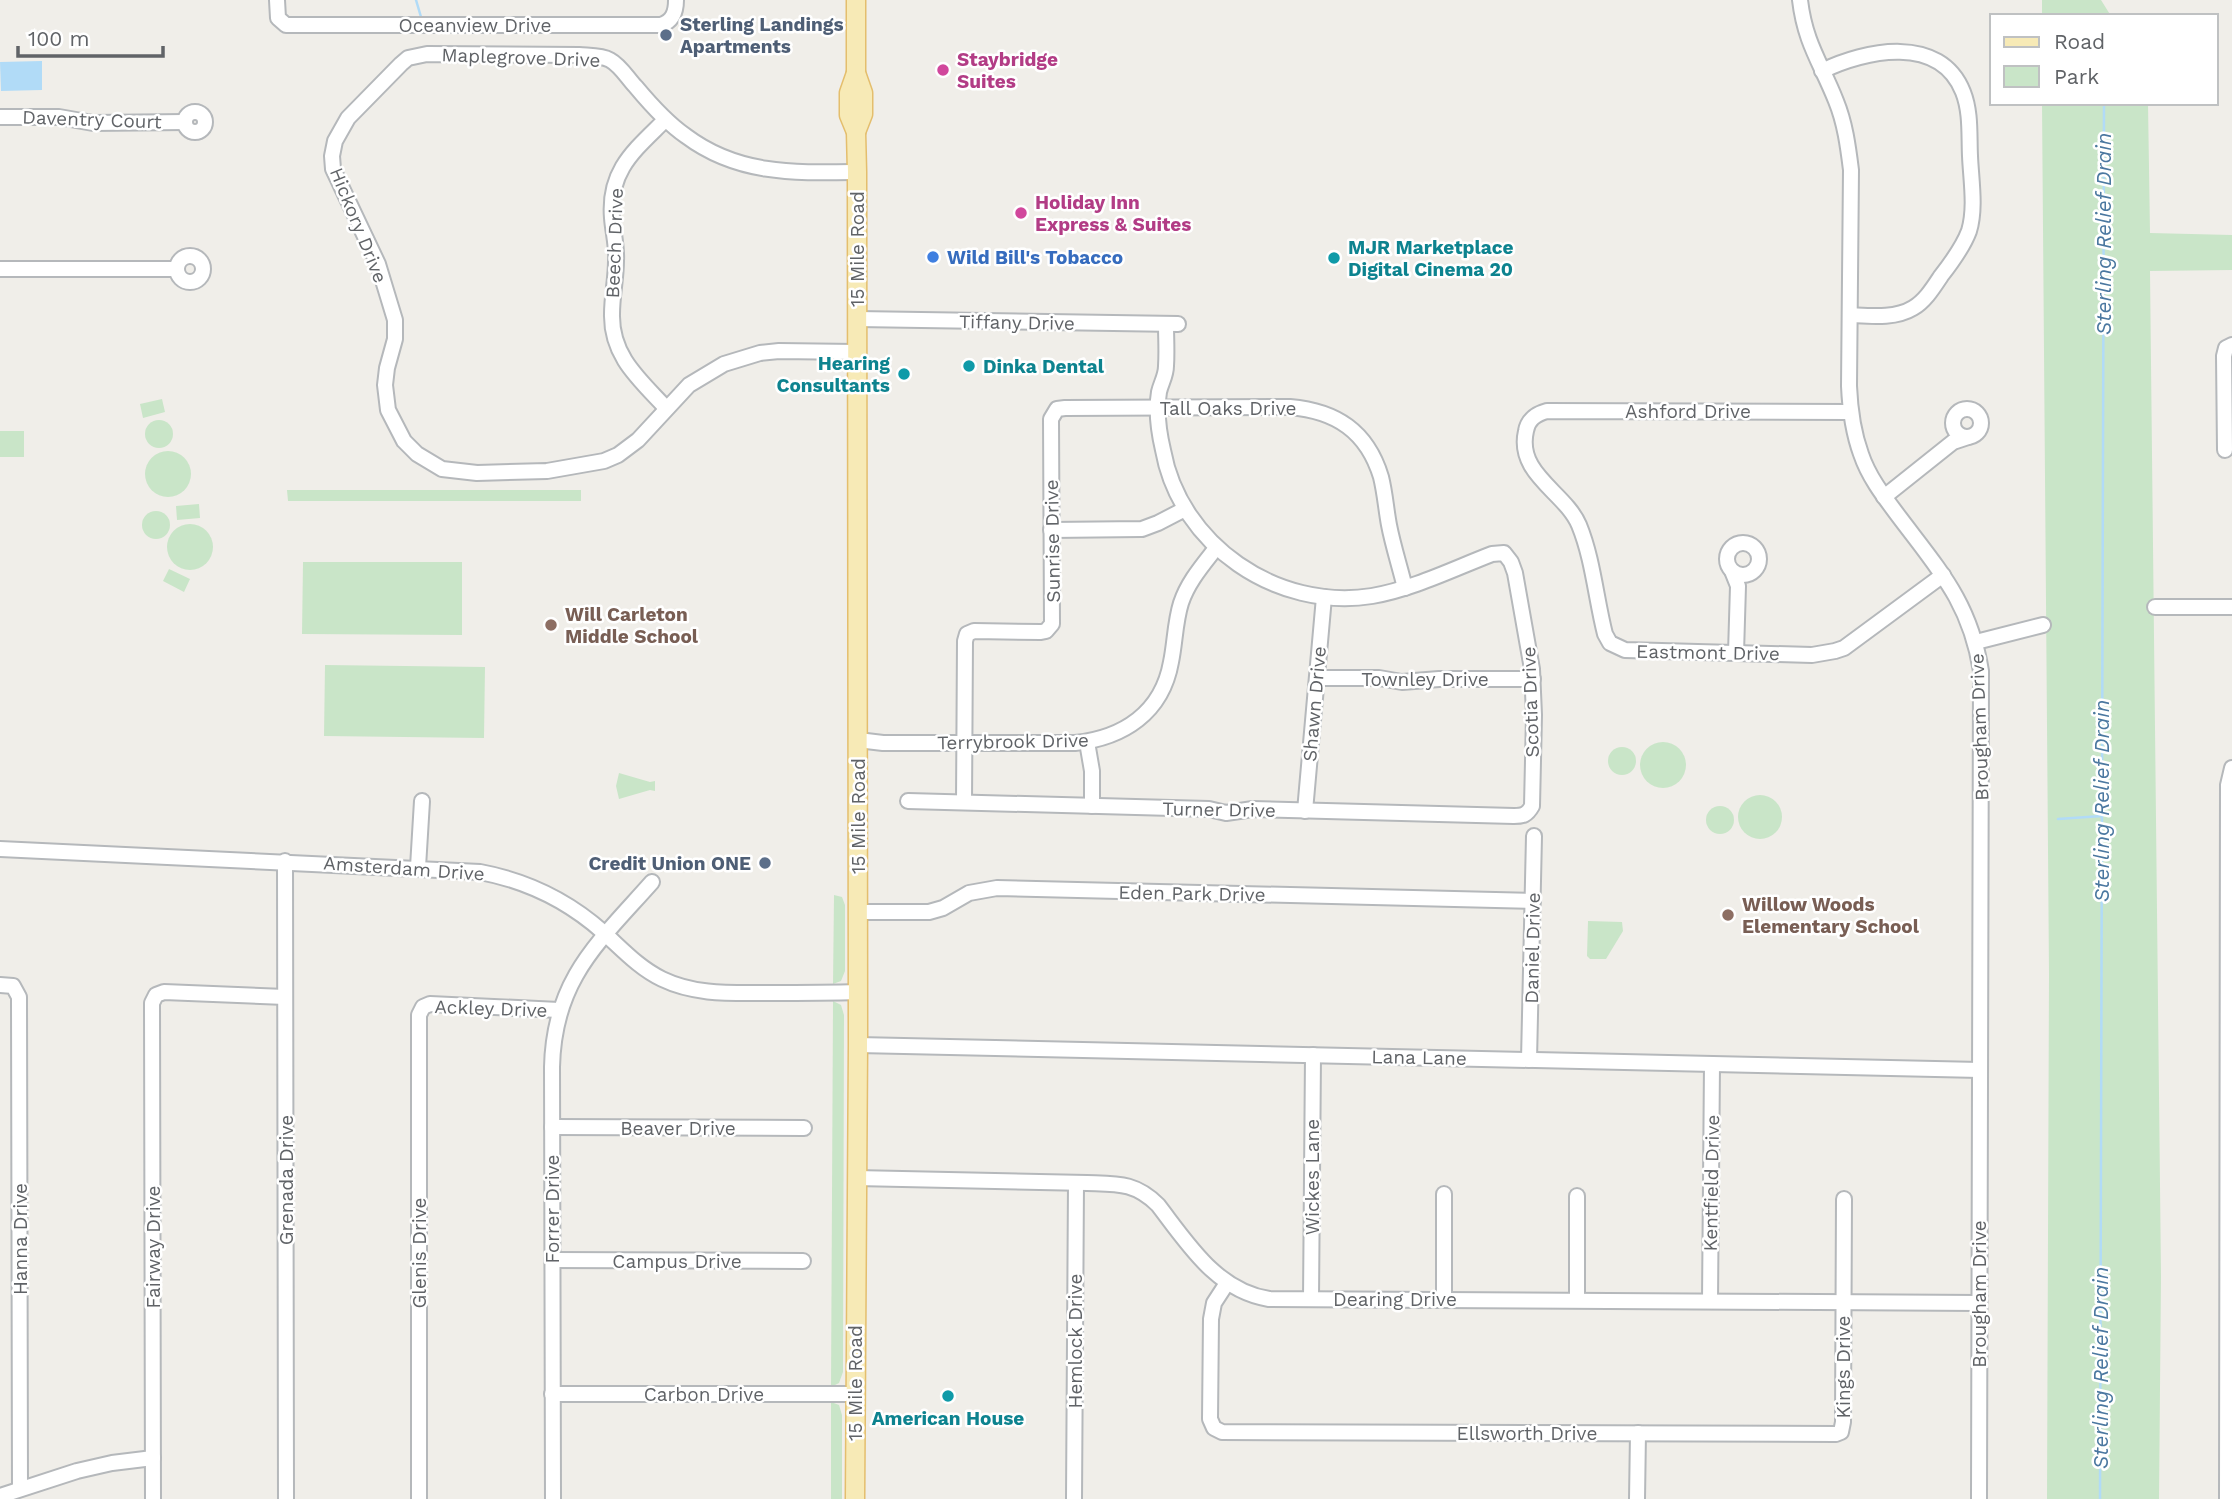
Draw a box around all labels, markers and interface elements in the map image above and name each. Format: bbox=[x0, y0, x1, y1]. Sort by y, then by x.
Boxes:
place label: Sterling Landings Apartments bbox=[680, 13, 844, 58]
scale bar bbox=[18, 14, 163, 58]
street label: Oceanview Drive bbox=[399, 14, 551, 37]
legend bbox=[1990, 14, 2218, 105]
text: 100 m bbox=[28, 26, 90, 51]
marker: Sterling Landings Apartments bbox=[658, 27, 674, 43]
text: Road bbox=[2054, 29, 2105, 54]
street label: Maplegrove Drive bbox=[441, 43, 601, 72]
place label: Staybridge Suites bbox=[957, 48, 1058, 93]
marker: Staybridge Suites bbox=[935, 62, 951, 78]
text: Park bbox=[2054, 64, 2099, 89]
street label: Daventry Court bbox=[22, 106, 162, 133]
water label: Sterling Relief Drain bbox=[2091, 133, 2116, 335]
street label: Hickory Drive bbox=[325, 164, 392, 286]
street label: Beech Drive bbox=[601, 187, 628, 299]
street label: 15 Mile Road bbox=[846, 191, 869, 307]
place label: Holiday Inn Express & Suites bbox=[1035, 191, 1191, 236]
marker: Holiday Inn Express & Suites bbox=[1013, 205, 1029, 221]
place label: MJR Marketplace Digital Cinema 20 bbox=[1348, 236, 1513, 281]
place label: Wild Bill's Tobacco bbox=[947, 246, 1123, 269]
marker: Wild Bill's Tobacco bbox=[925, 249, 941, 265]
marker: MJR Marketplace Digital Cinema 20 bbox=[1326, 250, 1342, 266]
street label: Tiffany Drive bbox=[959, 310, 1075, 335]
place label: Hearing Consultants bbox=[777, 352, 890, 397]
place label: Dinka Dental bbox=[983, 355, 1105, 378]
marker: Dinka Dental bbox=[961, 358, 977, 374]
marker: Hearing Consultants bbox=[896, 366, 912, 382]
street label: Tall Oaks Drive bbox=[1159, 397, 1297, 420]
street label: Ashford Drive bbox=[1625, 400, 1751, 423]
street label: Sunrise Drive bbox=[1040, 479, 1065, 603]
place label: Will Carleton Middle School bbox=[565, 603, 699, 648]
marker: Will Carleton Middle School bbox=[543, 617, 559, 633]
street label: Eastmont Drive bbox=[1636, 640, 1780, 665]
street label: Shawn Drive bbox=[1298, 645, 1331, 763]
street label: Scotia Drive bbox=[1517, 646, 1544, 758]
street label: Brougham Drive bbox=[1965, 653, 1994, 801]
street label: Townley Drive bbox=[1361, 668, 1489, 691]
water label: Sterling Relief Drain bbox=[2089, 700, 2114, 902]
street label: Terrybrook Drive bbox=[937, 729, 1089, 754]
street label: 15 Mile Road bbox=[847, 758, 870, 874]
street label: Turner Drive bbox=[1162, 797, 1276, 822]
street label: Amsterdam Drive bbox=[323, 851, 485, 886]
place label: Credit Union ONE bbox=[588, 852, 751, 875]
marker: Credit Union ONE bbox=[757, 855, 773, 871]
street label: Eden Park Drive bbox=[1118, 881, 1266, 906]
street label: Daniel Drive bbox=[1520, 892, 1545, 1004]
place label: Willow Woods Elementary School bbox=[1742, 893, 1920, 938]
marker: Willow Woods Elementary School bbox=[1720, 907, 1736, 923]
street label: Ackley Drive bbox=[434, 995, 548, 1022]
street label: Lana Lane bbox=[1371, 1045, 1467, 1070]
street label: Kentfield Drive bbox=[1699, 1114, 1724, 1252]
street label: Grenada Drive bbox=[275, 1115, 298, 1245]
street label: Beaver Drive bbox=[620, 1117, 736, 1140]
street label: Wickes Lane bbox=[1301, 1119, 1324, 1235]
street label: Forrer Drive bbox=[541, 1154, 564, 1264]
street label: Hanna Drive bbox=[9, 1183, 32, 1295]
street label: Fairway Drive bbox=[142, 1185, 165, 1309]
street label: Glenis Drive bbox=[408, 1197, 431, 1309]
street label: Brougham Drive bbox=[1968, 1220, 1991, 1368]
street label: Campus Drive bbox=[612, 1250, 742, 1273]
water label: Sterling Relief Drain bbox=[2088, 1267, 2113, 1469]
street label: Hemlock Drive bbox=[1064, 1274, 1087, 1408]
street label: Dearing Drive bbox=[1333, 1288, 1457, 1311]
street label: Kings Drive bbox=[1832, 1315, 1855, 1419]
street label: 15 Mile Road bbox=[844, 1325, 867, 1441]
street label: Carbon Drive bbox=[644, 1383, 764, 1406]
marker: American House bbox=[940, 1388, 956, 1404]
place label: American House bbox=[872, 1407, 1024, 1430]
street label: Ellsworth Drive bbox=[1457, 1422, 1597, 1445]

